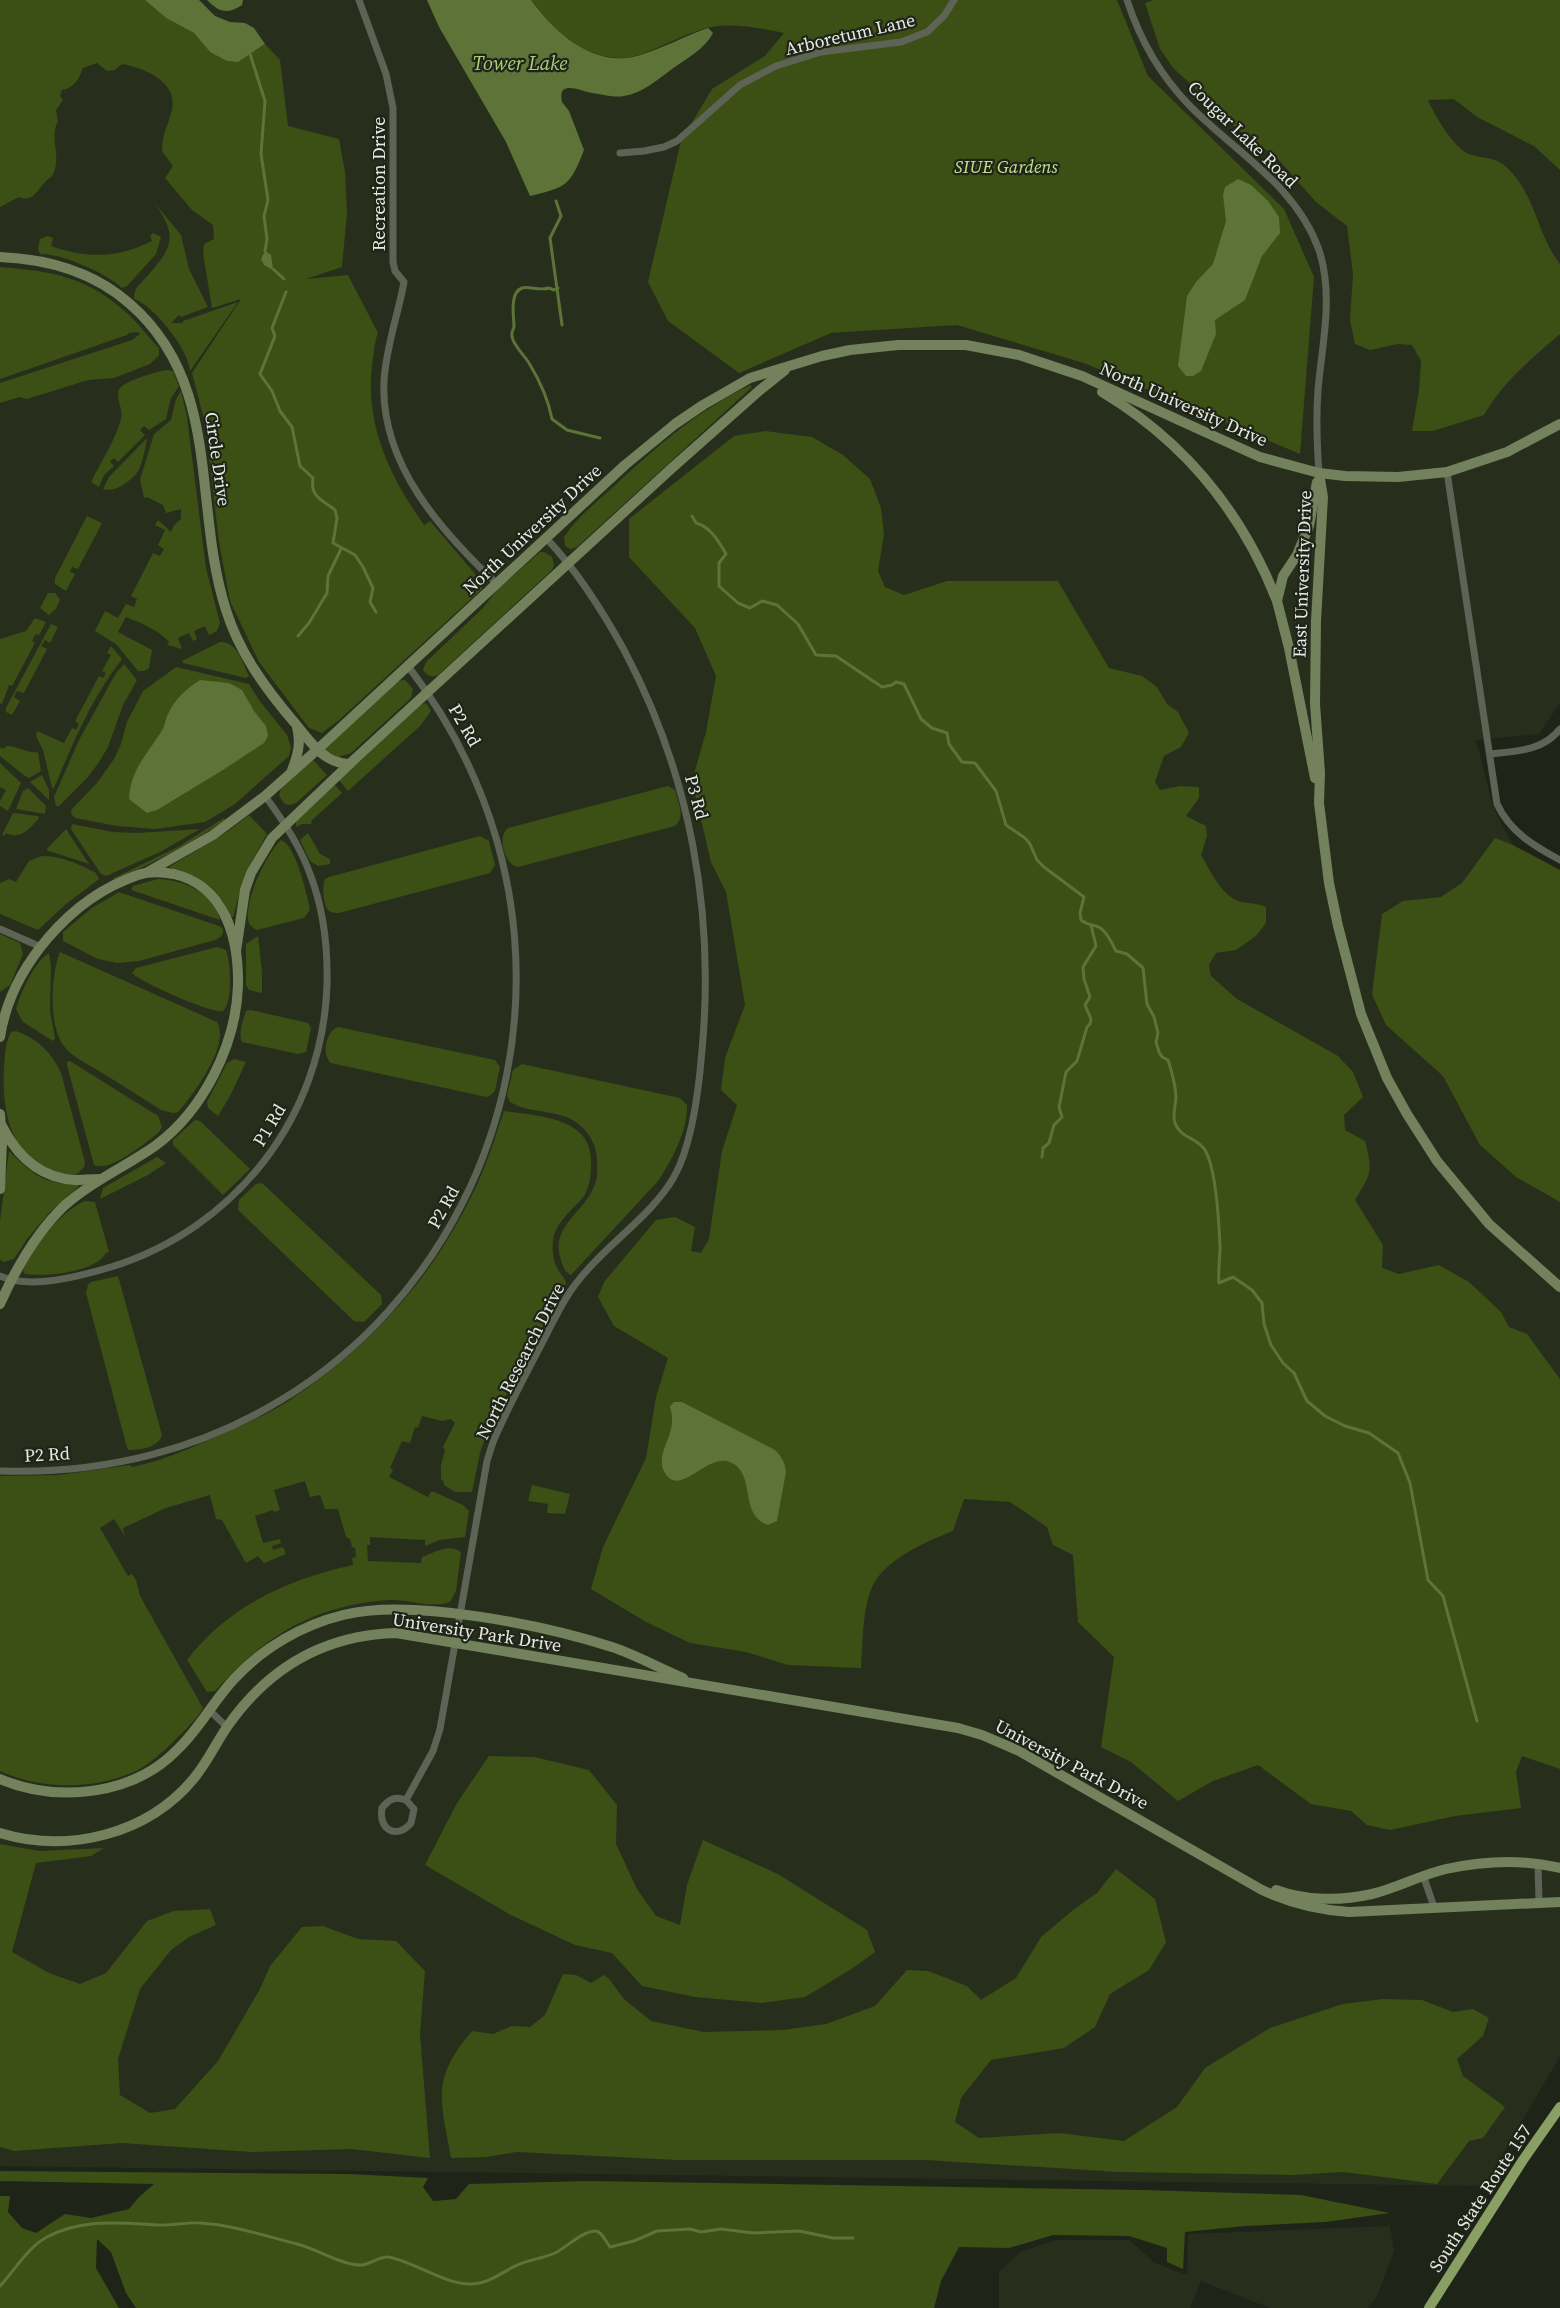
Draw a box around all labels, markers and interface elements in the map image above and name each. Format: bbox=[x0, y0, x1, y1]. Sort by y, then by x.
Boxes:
street label: Arboretum Lane bbox=[782, 7, 918, 61]
water label: Tower Lake bbox=[473, 49, 567, 77]
street label: Cougar Lake Road bbox=[1182, 75, 1304, 193]
street label: Recreation Drive bbox=[366, 117, 391, 251]
park label: SIUE Gardens bbox=[954, 154, 1058, 179]
street label: North University Drive bbox=[1096, 356, 1272, 452]
street label: Circle Drive bbox=[199, 410, 237, 508]
street label: North University Drive bbox=[457, 458, 607, 600]
street label: East University Drive bbox=[1287, 490, 1317, 658]
street label: P2 Rd bbox=[443, 699, 487, 751]
street label: P3 Rd bbox=[679, 772, 715, 822]
street label: P1 Rd bbox=[247, 1099, 291, 1151]
street label: P2 Rd bbox=[421, 1181, 465, 1233]
street label: North Research Drive bbox=[470, 1278, 570, 1444]
street label: P2 Rd bbox=[24, 1440, 70, 1468]
street label: University Park Drive bbox=[391, 1606, 563, 1658]
street label: University Park Drive bbox=[991, 1713, 1153, 1815]
street label: South State Route 157 bbox=[1423, 2119, 1537, 2277]

